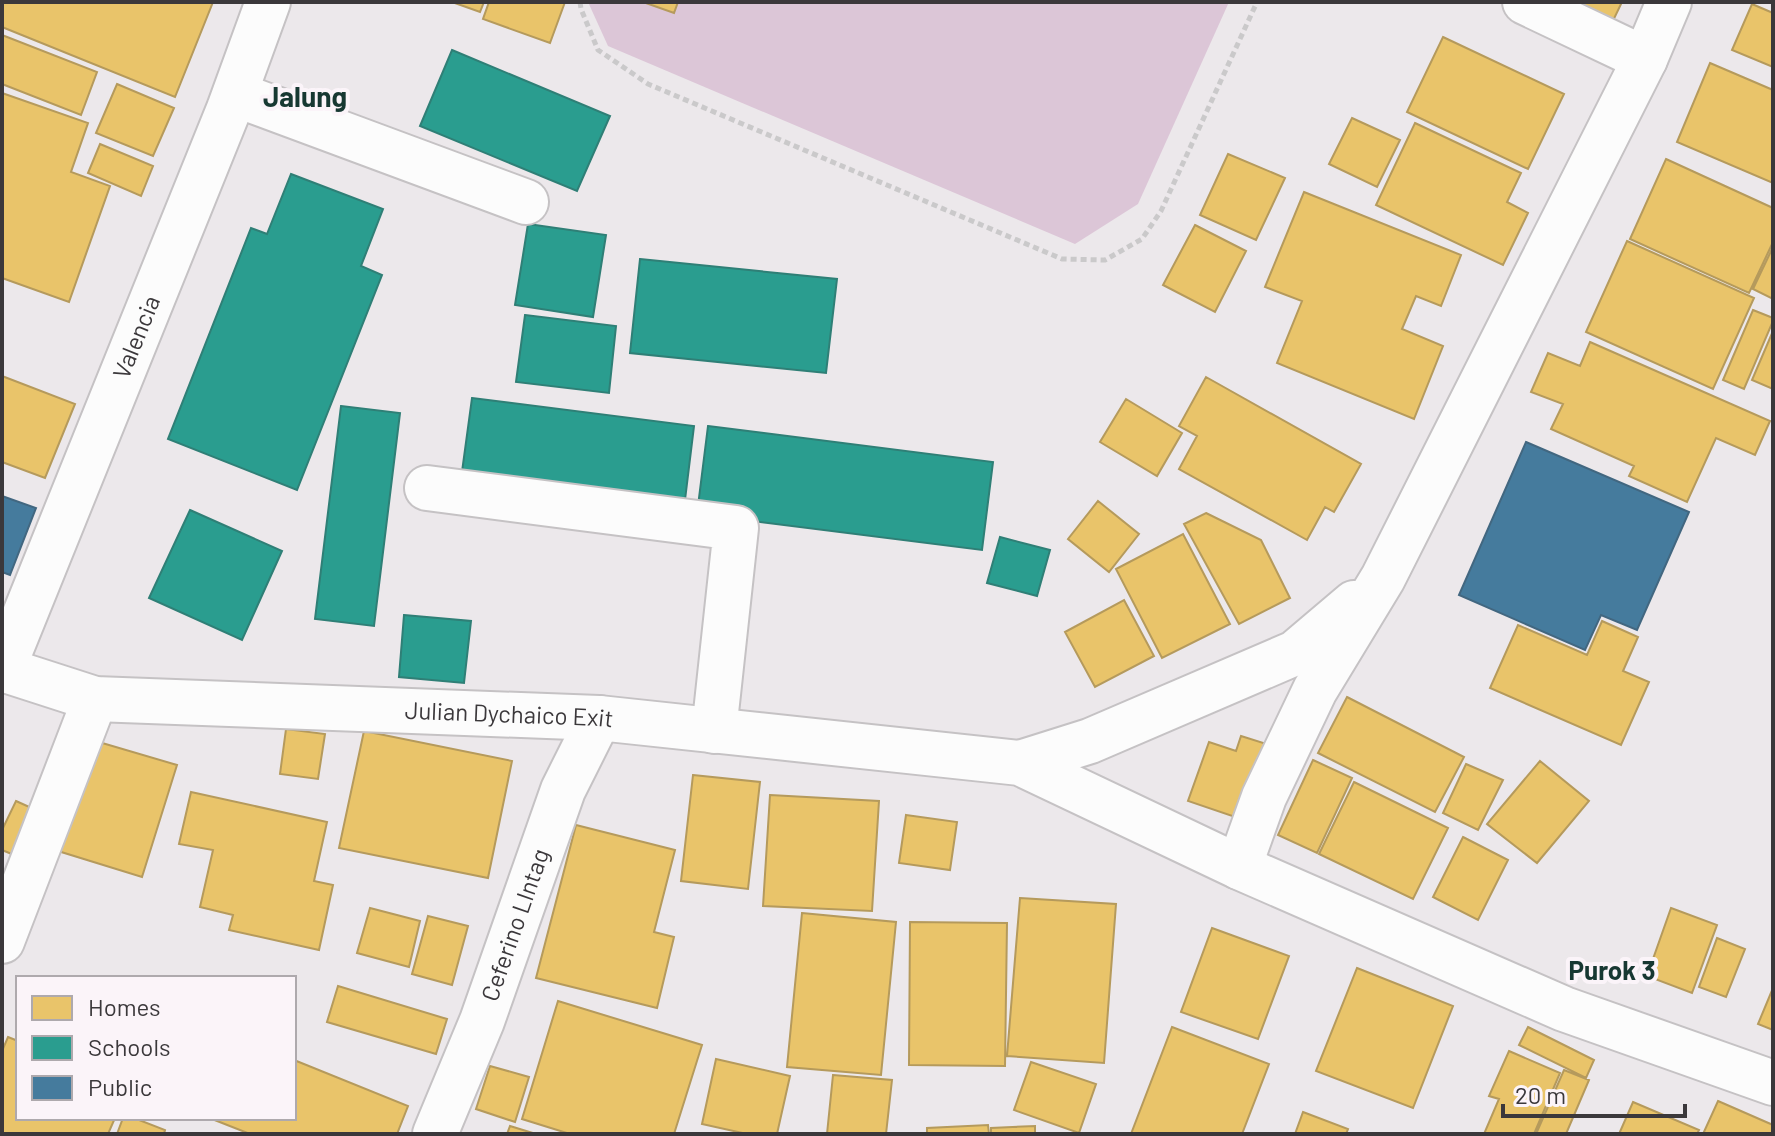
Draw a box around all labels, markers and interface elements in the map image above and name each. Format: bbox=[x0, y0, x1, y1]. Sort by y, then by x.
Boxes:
district label: Jalung bbox=[263, 79, 347, 113]
street label: Valencia bbox=[106, 291, 165, 383]
street label: Julian Dychaico Exit bbox=[404, 695, 615, 732]
street label: Ceferino LIntag bbox=[474, 845, 554, 1005]
district label: Purok 3 bbox=[1569, 954, 1655, 985]
legend bbox=[16, 976, 296, 1120]
text: Homes bbox=[88, 992, 161, 1021]
text: Schools bbox=[88, 1032, 171, 1061]
scale bar bbox=[1503, 1068, 1685, 1118]
text: Public bbox=[88, 1072, 152, 1101]
text: 20 m bbox=[1515, 1080, 1566, 1109]

